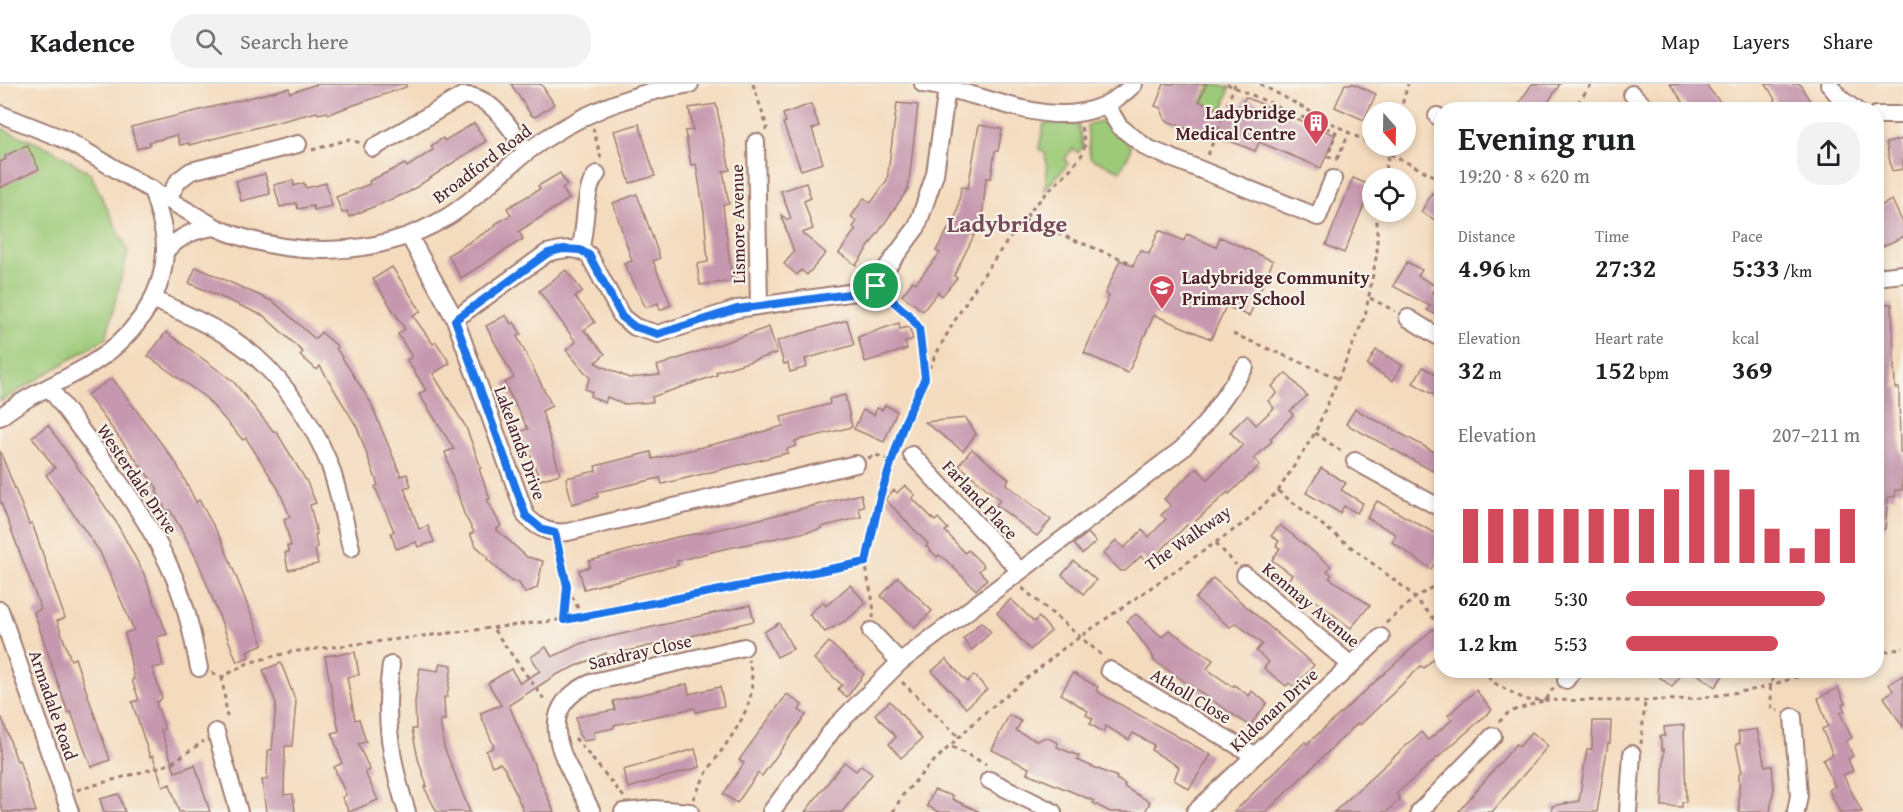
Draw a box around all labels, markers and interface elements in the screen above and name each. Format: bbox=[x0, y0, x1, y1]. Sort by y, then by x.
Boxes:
search box bbox=[171, 14, 591, 68]
text: Kadence bbox=[30, 21, 135, 62]
icon: search bbox=[192, 25, 225, 58]
text: Search here bbox=[240, 25, 349, 57]
text: Map bbox=[1661, 26, 1700, 57]
text: Layers bbox=[1733, 26, 1790, 57]
text: Share bbox=[1823, 26, 1873, 57]
place label: Ladybridge Medical Centre bbox=[1175, 99, 1296, 147]
north arrow bbox=[1362, 102, 1416, 156]
map controls bbox=[1362, 102, 1416, 222]
building icon: Ladybridge Medical Centre bbox=[1301, 108, 1331, 146]
text: Evening run bbox=[1458, 114, 1635, 162]
street label: Broadford Road bbox=[426, 117, 537, 210]
button: share bbox=[1797, 122, 1860, 185]
text: 19:20 · 8 × 620 m bbox=[1458, 161, 1590, 190]
street label: Lismore Avenue bbox=[723, 164, 752, 284]
button: locate bbox=[1362, 168, 1416, 222]
district label: Ladybridge bbox=[947, 206, 1068, 241]
text: Distance bbox=[1458, 224, 1515, 248]
text: Time bbox=[1595, 224, 1629, 248]
text: Pace bbox=[1732, 224, 1763, 248]
text: 4.96 bbox=[1458, 248, 1506, 287]
text: 27:32 bbox=[1595, 248, 1656, 287]
text: 5:33 bbox=[1732, 248, 1780, 287]
text: km bbox=[1506, 259, 1530, 283]
text: /km bbox=[1780, 259, 1812, 283]
pin bbox=[850, 260, 901, 311]
place label: Ladybridge Community Primary School bbox=[1182, 264, 1370, 312]
icon: arrive bbox=[859, 269, 892, 302]
school or university icon: Ladybridge Community Primary School bbox=[1147, 273, 1177, 311]
text: Elevation bbox=[1458, 326, 1521, 350]
text: Heart rate bbox=[1595, 326, 1664, 350]
text: kcal bbox=[1732, 326, 1759, 350]
text: 32 bbox=[1458, 350, 1485, 389]
text: 152 bbox=[1595, 350, 1635, 389]
text: 369 bbox=[1732, 350, 1772, 389]
text: m bbox=[1485, 361, 1502, 385]
text: bpm bbox=[1635, 361, 1669, 385]
street label: Lakelands Drive bbox=[487, 382, 554, 503]
street label: Westerdale Drive bbox=[90, 418, 184, 539]
text: Elevation bbox=[1458, 420, 1536, 449]
text: 207–211 m bbox=[1772, 420, 1860, 449]
street label: Farland Place bbox=[936, 454, 1025, 546]
street label: The Walkway bbox=[1139, 498, 1236, 577]
street label: Kenmay Avenue bbox=[1256, 555, 1366, 654]
text: 620 m bbox=[1458, 584, 1511, 613]
text: 5:30 bbox=[1554, 584, 1588, 613]
street label: Sandray Close bbox=[586, 627, 694, 677]
text: 1.2 km bbox=[1458, 629, 1517, 658]
text: 5:53 bbox=[1554, 629, 1588, 658]
street label: Armadale Road bbox=[22, 646, 85, 764]
street label: Atholl Close bbox=[1146, 661, 1237, 730]
street label: Kildonan Drive bbox=[1223, 661, 1324, 758]

